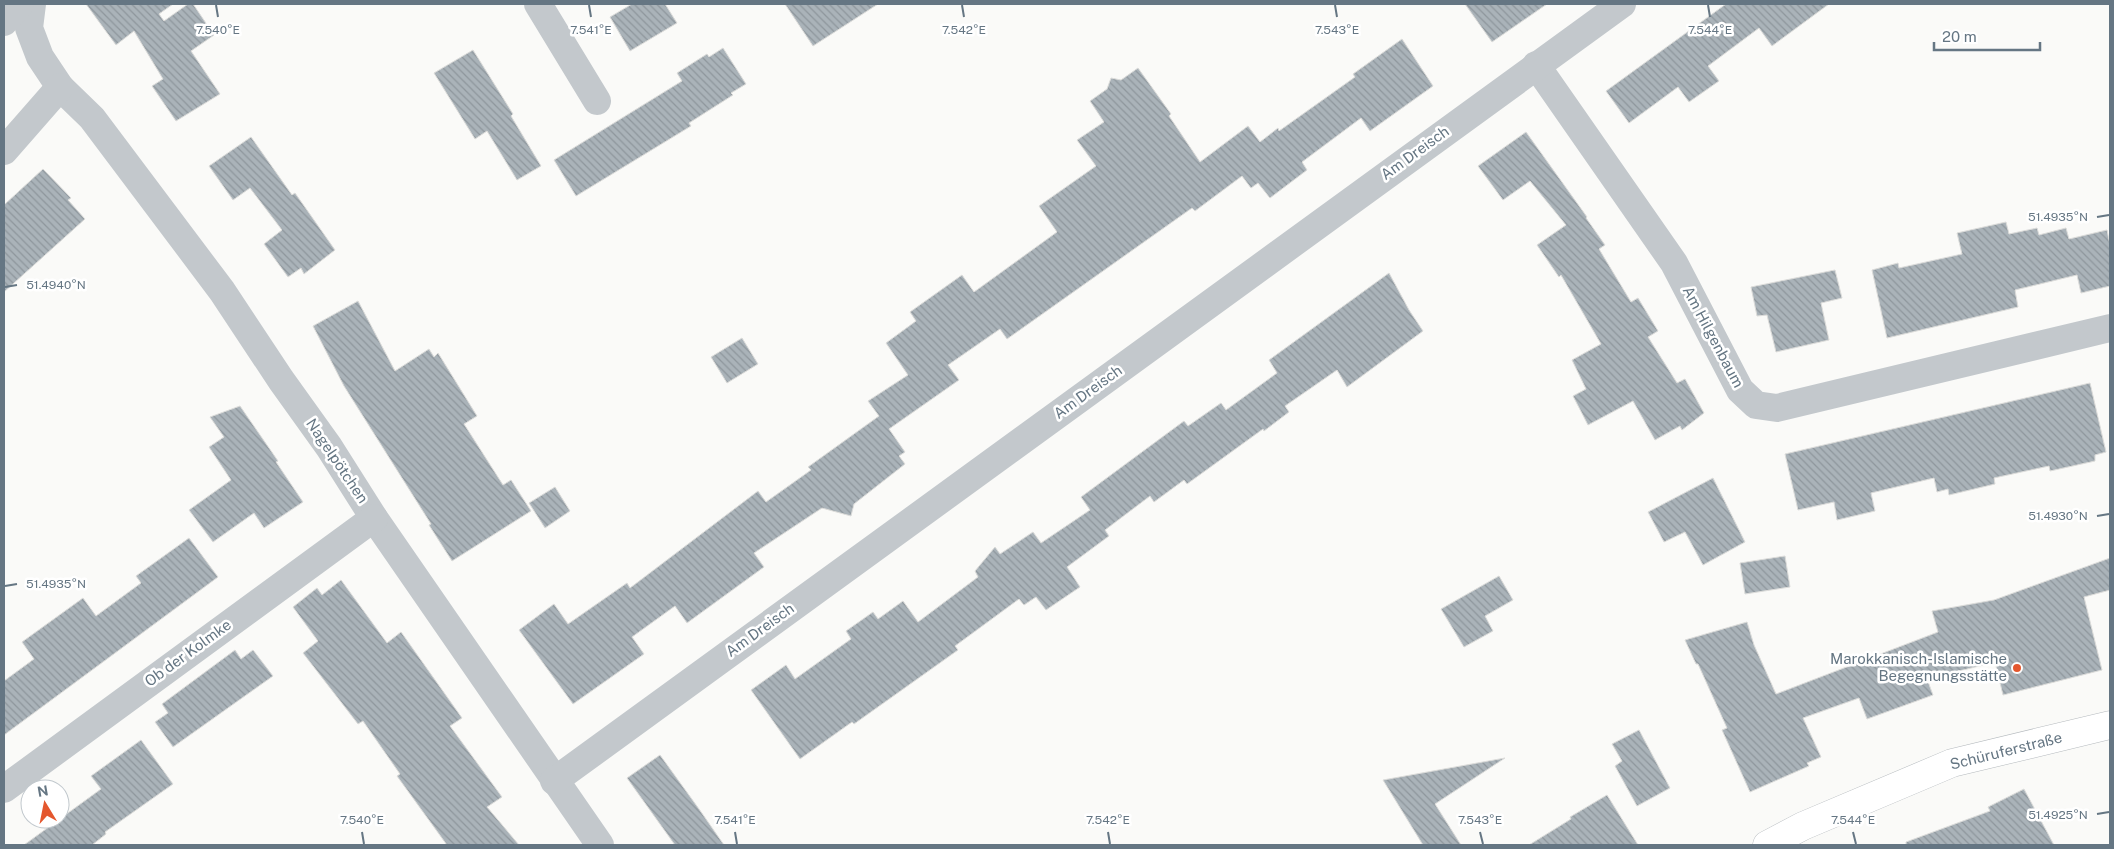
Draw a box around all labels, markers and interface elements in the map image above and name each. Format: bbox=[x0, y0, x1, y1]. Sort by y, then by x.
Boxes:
scale bar bbox=[1934, 20, 2040, 52]
text: 7.540°E bbox=[196, 23, 240, 37]
text: 7.541°E bbox=[570, 23, 612, 37]
text: 7.542°E bbox=[942, 23, 986, 37]
text: 7.543°E bbox=[1315, 23, 1359, 37]
text: 7.544°E bbox=[1688, 23, 1732, 37]
text: 20 m bbox=[1942, 28, 1977, 45]
street label: Am Dreisch bbox=[1377, 122, 1452, 183]
text: 51.4935°N bbox=[2028, 210, 2088, 224]
text: 51.4940°N bbox=[26, 278, 86, 292]
street label: Am Hilgenbaum bbox=[1680, 283, 1747, 390]
street label: Am Dreisch bbox=[1050, 361, 1125, 422]
street label: Nagelpötchen bbox=[303, 415, 372, 506]
text: 51.4930°N bbox=[2028, 509, 2088, 523]
text: 51.4935°N bbox=[26, 577, 86, 591]
street label: Am Dreisch bbox=[722, 599, 797, 660]
street label: Ob der Kolmke bbox=[141, 616, 234, 690]
place label: Marokkanisch-Islamische Begegnungsstätte bbox=[1830, 650, 2007, 684]
marker: Marokkanisch-Islamische Begegnungsstätte bbox=[2011, 662, 2023, 674]
street label: Schüruferstraße bbox=[1948, 728, 2064, 773]
north arrow bbox=[20, 779, 70, 829]
text: N bbox=[36, 782, 50, 800]
text: 51.4925°N bbox=[2028, 808, 2088, 822]
text: 7.540°E bbox=[340, 813, 384, 827]
text: 7.541°E bbox=[714, 813, 756, 827]
text: 7.542°E bbox=[1086, 813, 1130, 827]
text: 7.543°E bbox=[1458, 813, 1502, 827]
text: 7.544°E bbox=[1831, 813, 1875, 827]

